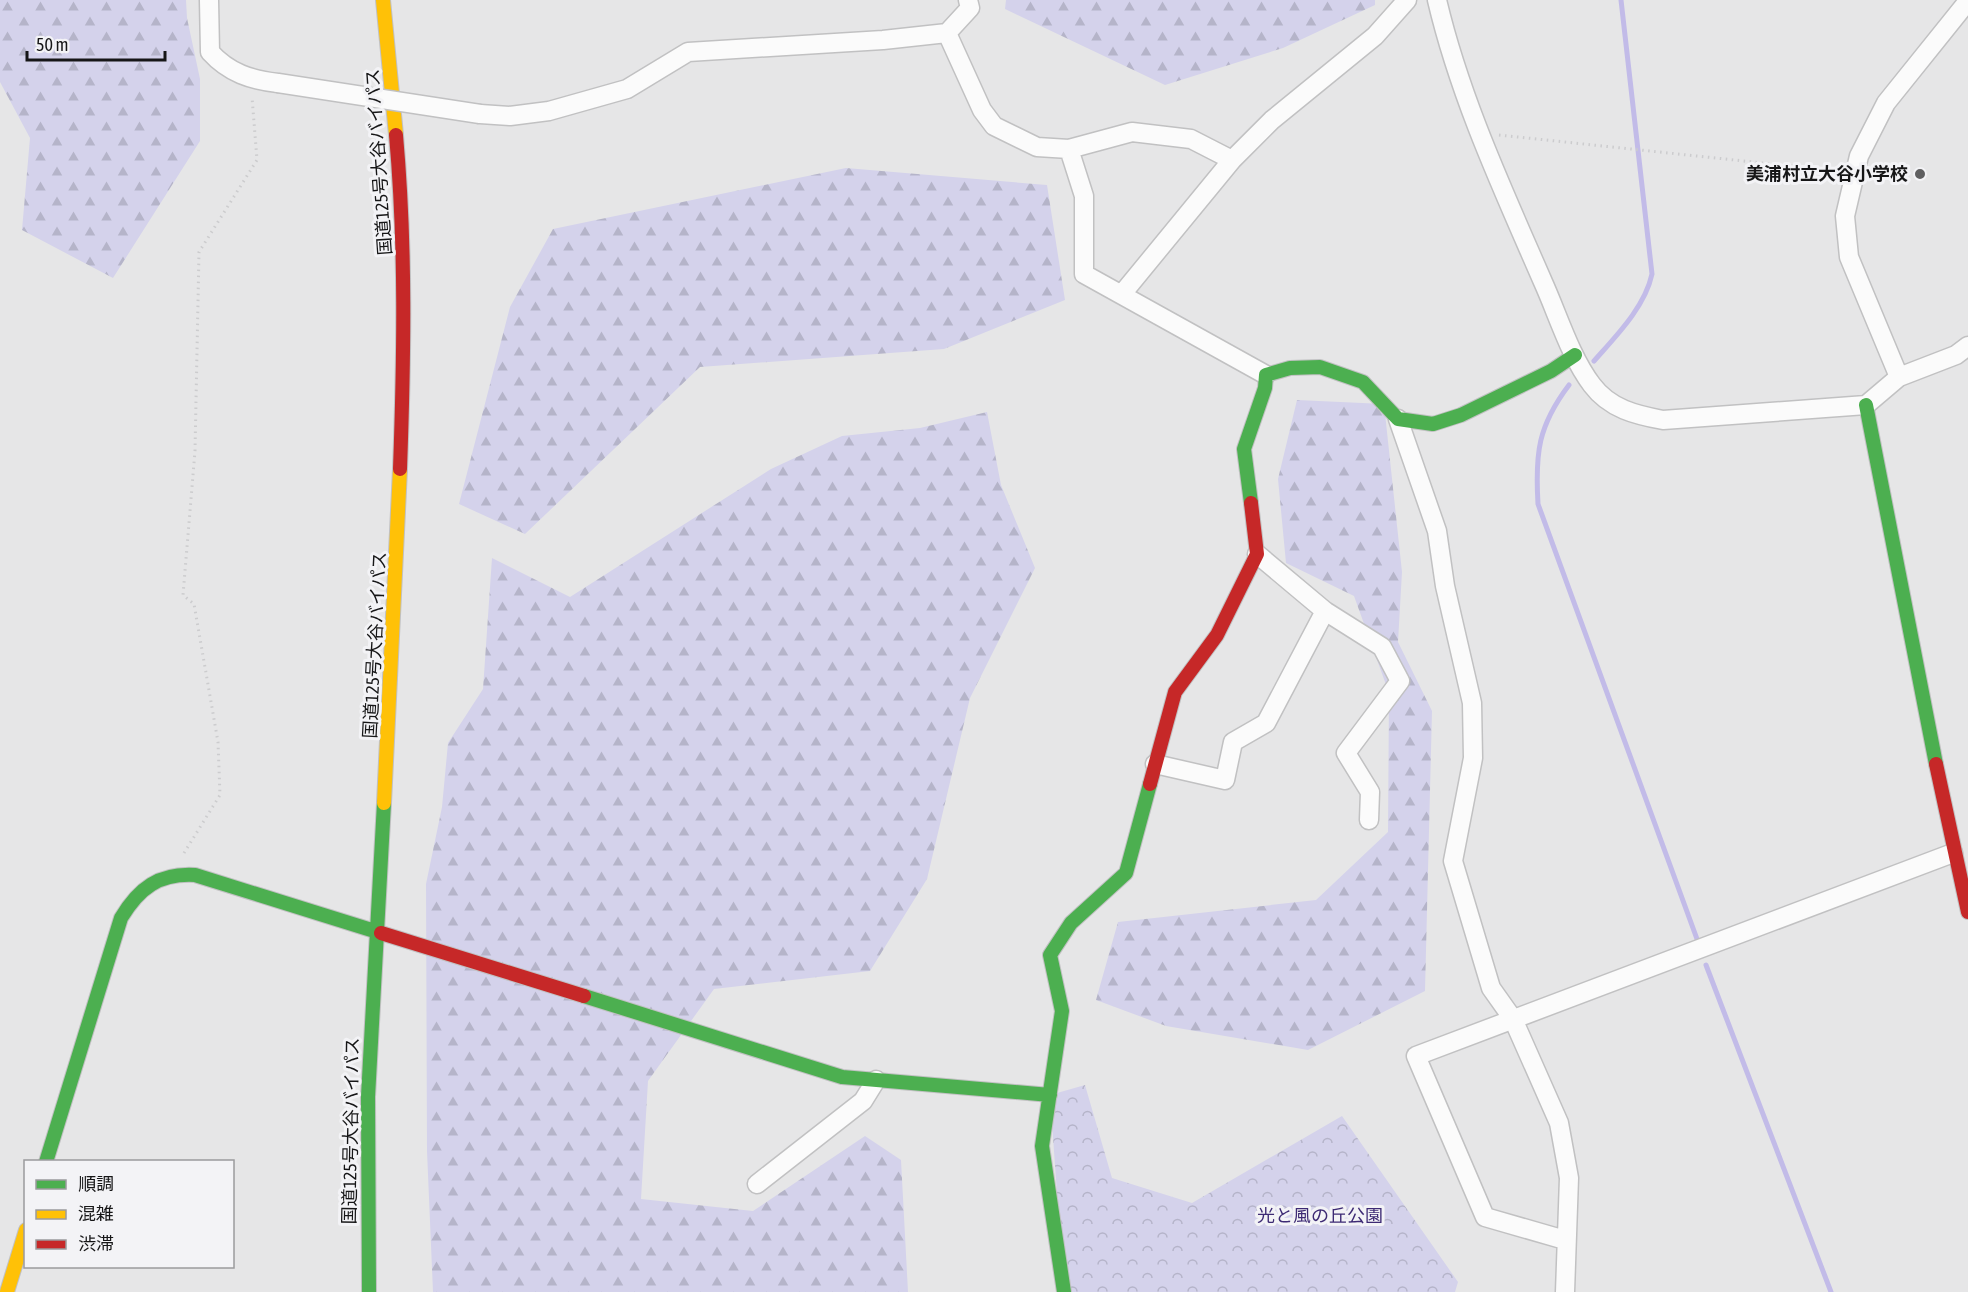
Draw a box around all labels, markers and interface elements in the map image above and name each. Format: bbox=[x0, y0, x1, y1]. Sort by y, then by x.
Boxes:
scale bar bbox=[27, 24, 165, 62]
text: 50 m bbox=[36, 34, 68, 55]
street label: 国道125号大谷バイパス bbox=[362, 68, 395, 256]
place label: 美浦村立大谷小学校 bbox=[1746, 163, 1908, 184]
marker: 美浦村立大谷小学校 bbox=[1913, 167, 1927, 181]
street label: 国道125号大谷バイパス bbox=[359, 551, 390, 739]
street label: 国道125号大谷バイパス bbox=[338, 1037, 363, 1225]
legend bbox=[24, 1160, 234, 1268]
text: 順調 bbox=[78, 1173, 114, 1194]
text: 混雑 bbox=[78, 1203, 114, 1224]
park label: 光と風の丘公園 bbox=[1257, 1205, 1383, 1226]
text: 渋滞 bbox=[78, 1233, 114, 1254]

